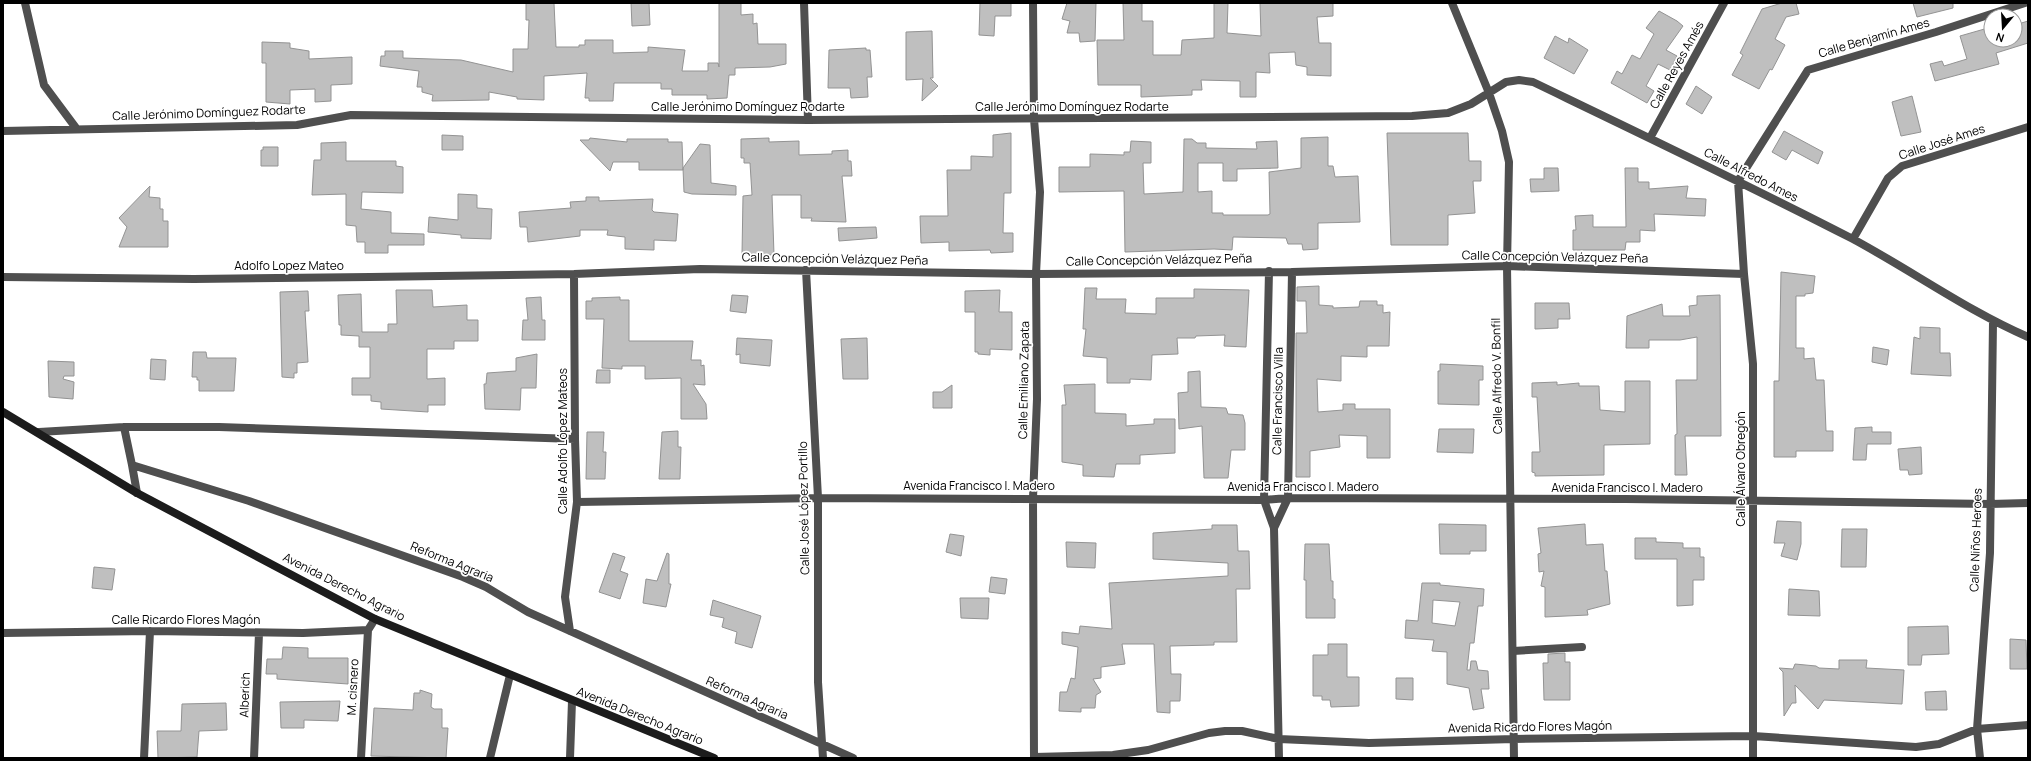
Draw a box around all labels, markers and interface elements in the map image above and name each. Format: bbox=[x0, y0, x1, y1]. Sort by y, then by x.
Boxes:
north arrow bbox=[1983, 8, 2023, 48]
street label: Calle Benjamín Ames bbox=[1816, 14, 1931, 62]
street label: Calle Reyes Amés bbox=[1645, 18, 1708, 112]
text: N bbox=[1994, 30, 2006, 46]
street label: Calle Jerónimo Domínguez Rodarte bbox=[651, 98, 845, 115]
street label: Calle Jerónimo Domínguez Rodarte bbox=[975, 98, 1169, 115]
street label: Calle Jerónimo Domínguez Rodarte bbox=[112, 101, 306, 124]
street label: Calle José Ames bbox=[1897, 120, 1987, 163]
street label: Calle Alfredo Ames bbox=[1701, 143, 1801, 206]
street label: Calle Concepción Velázquez Peña bbox=[1462, 246, 1648, 267]
street label: Calle Concepción Velázquez Peña bbox=[742, 248, 928, 269]
street label: Calle Concepción Velázquez Peña bbox=[1066, 249, 1252, 270]
street label: Adolfo Lopez Mateo bbox=[234, 257, 344, 274]
street label: Calle Alfredo V. Bonfil bbox=[1487, 318, 1506, 434]
street label: Calle Emiliano Zapata bbox=[1014, 321, 1033, 439]
street label: Calle Francisco Villa bbox=[1268, 347, 1287, 455]
street label: Calle Adolfo López Mateos bbox=[554, 368, 571, 514]
street label: Calle Álvaro Obregón bbox=[1732, 411, 1749, 527]
street label: Calle José López Portillo bbox=[794, 441, 813, 575]
street label: Avenida Francisco I. Madero bbox=[903, 477, 1055, 494]
street label: Avenida Francisco I. Madero bbox=[1227, 478, 1379, 495]
street label: Avenida Francisco I. Madero bbox=[1551, 479, 1703, 496]
street label: Calle Niños Heroes bbox=[1965, 488, 1986, 592]
street label: Reforma Agraria bbox=[408, 537, 496, 586]
street label: Avenida Derecho Agrario bbox=[280, 548, 408, 625]
street label: Calle Ricardo Flores Magón bbox=[112, 611, 260, 628]
street label: M. cisnero bbox=[343, 658, 362, 716]
street label: Alberich bbox=[235, 672, 254, 718]
street label: Reforma Agraria bbox=[703, 672, 791, 723]
street label: Avenida Derecho Agrario bbox=[574, 682, 706, 749]
street label: Avenida Ricardo Flores Magón bbox=[1448, 717, 1612, 736]

